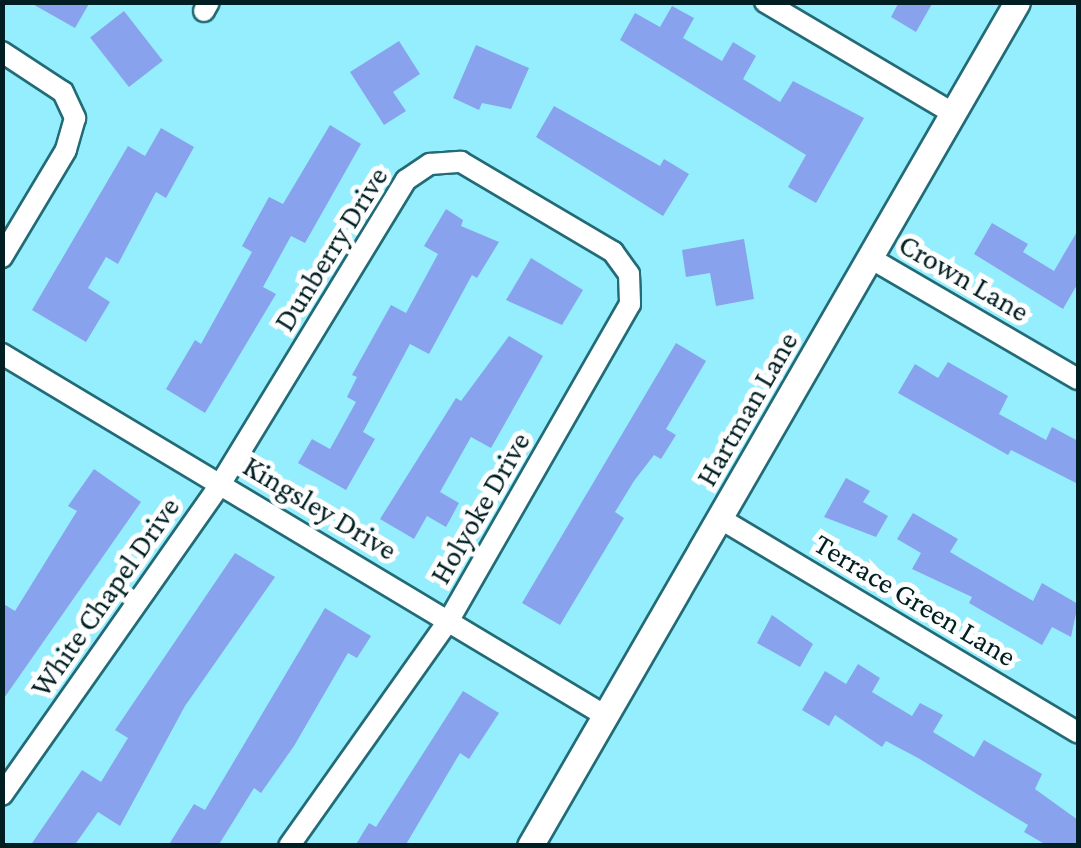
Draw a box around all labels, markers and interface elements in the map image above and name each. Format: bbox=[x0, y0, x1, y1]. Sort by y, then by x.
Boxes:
street label: Dunberry Drive bbox=[266, 160, 396, 338]
street label: Crown Lane bbox=[892, 226, 1036, 330]
street label: Hartman Lane bbox=[688, 325, 806, 493]
street label: Holyoke Drive bbox=[422, 426, 538, 590]
street label: Kingsley Drive bbox=[237, 448, 403, 568]
street label: White Chapel Drive bbox=[23, 490, 187, 704]
street label: Terrace Green Lane bbox=[807, 526, 1023, 674]

